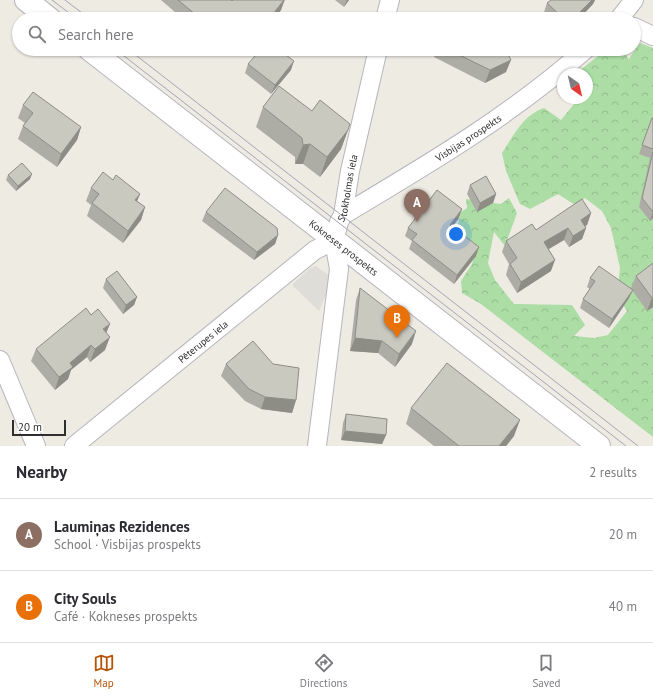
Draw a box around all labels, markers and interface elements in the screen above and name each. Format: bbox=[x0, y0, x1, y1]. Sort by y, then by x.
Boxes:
search box bbox=[12, 12, 641, 56]
icon: search bbox=[26, 23, 48, 45]
text: Search here bbox=[58, 25, 134, 44]
north arrow bbox=[557, 68, 593, 104]
street label: Visbijas prospekts bbox=[432, 111, 504, 165]
street label: Stokholmas iela bbox=[334, 153, 360, 224]
pin: A bbox=[404, 189, 430, 222]
street label: Kokneses prospekts bbox=[307, 217, 381, 278]
your location bbox=[446, 224, 466, 244]
pin: B bbox=[384, 305, 410, 338]
street label: Pēterupes iela bbox=[175, 317, 230, 365]
scale bar bbox=[12, 418, 66, 437]
text: 20 m bbox=[18, 420, 42, 434]
text: Nearby bbox=[16, 461, 67, 483]
text: 2 results bbox=[589, 464, 637, 481]
text: Laumiņas Rezidences bbox=[54, 517, 190, 536]
text: A bbox=[25, 526, 33, 543]
text: 20 m bbox=[609, 526, 637, 543]
text: School · Visbijas prospekts bbox=[54, 536, 201, 553]
text: City Souls bbox=[54, 589, 117, 608]
text: B bbox=[25, 598, 33, 615]
text: 40 m bbox=[609, 598, 637, 615]
text: Café · Kokneses prospekts bbox=[54, 608, 198, 625]
tab: Map bbox=[93, 652, 115, 690]
tab: Directions bbox=[300, 652, 347, 690]
tab: Saved bbox=[532, 652, 560, 690]

